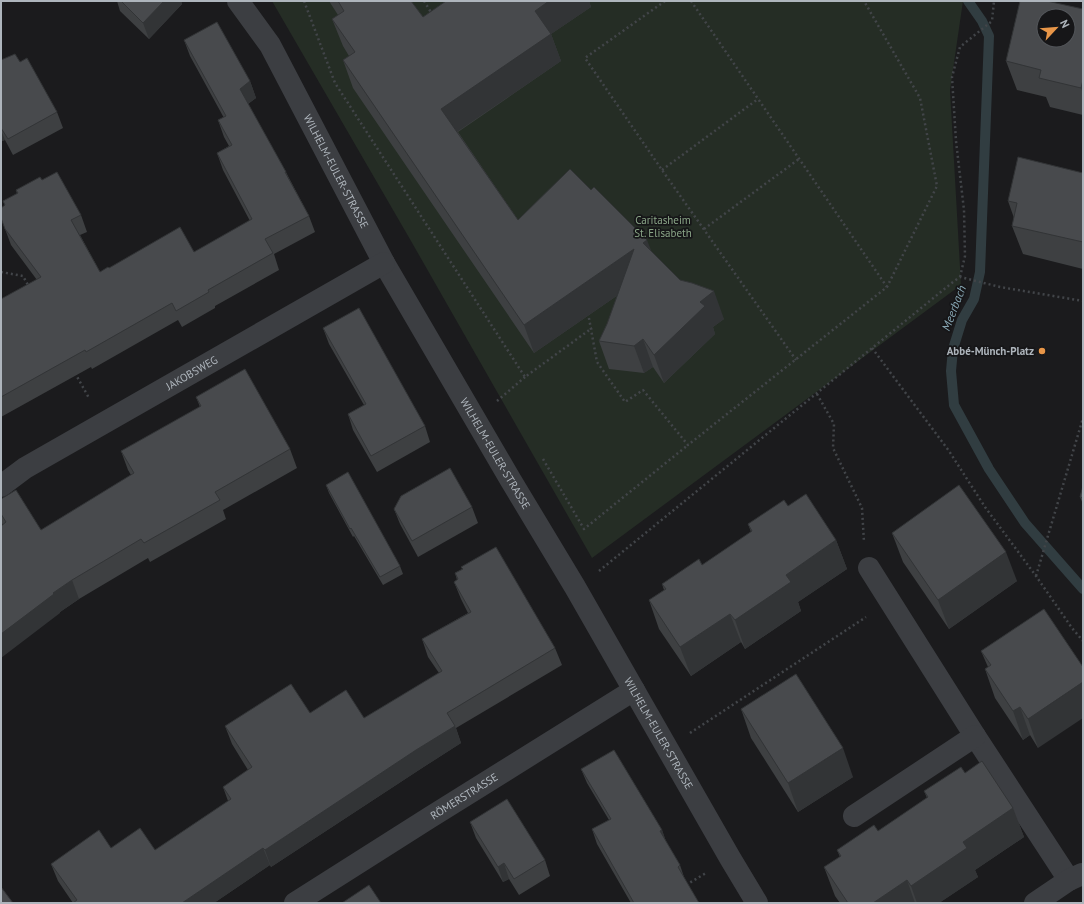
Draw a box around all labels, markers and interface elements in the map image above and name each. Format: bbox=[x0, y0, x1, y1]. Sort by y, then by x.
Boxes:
north arrow bbox=[1036, 8, 1076, 48]
text: N bbox=[1057, 17, 1073, 30]
street label: WILHELM-EULER-STRASSE bbox=[301, 112, 372, 231]
park label: Caritasheim St. Elisabeth bbox=[634, 213, 692, 240]
water label: Meerbach bbox=[938, 283, 969, 333]
place label: Abbé-Münch-Platz bbox=[947, 344, 1034, 358]
marker: Abbé-Münch-Platz bbox=[1037, 346, 1047, 356]
street label: JAKOBSWEG bbox=[162, 352, 220, 394]
street label: WILHELM-EULER-STRASSE bbox=[457, 395, 534, 512]
street label: WILHELM-EULER-STRASSE bbox=[621, 675, 696, 792]
street label: RÖMERSTRASSE bbox=[428, 770, 500, 822]

